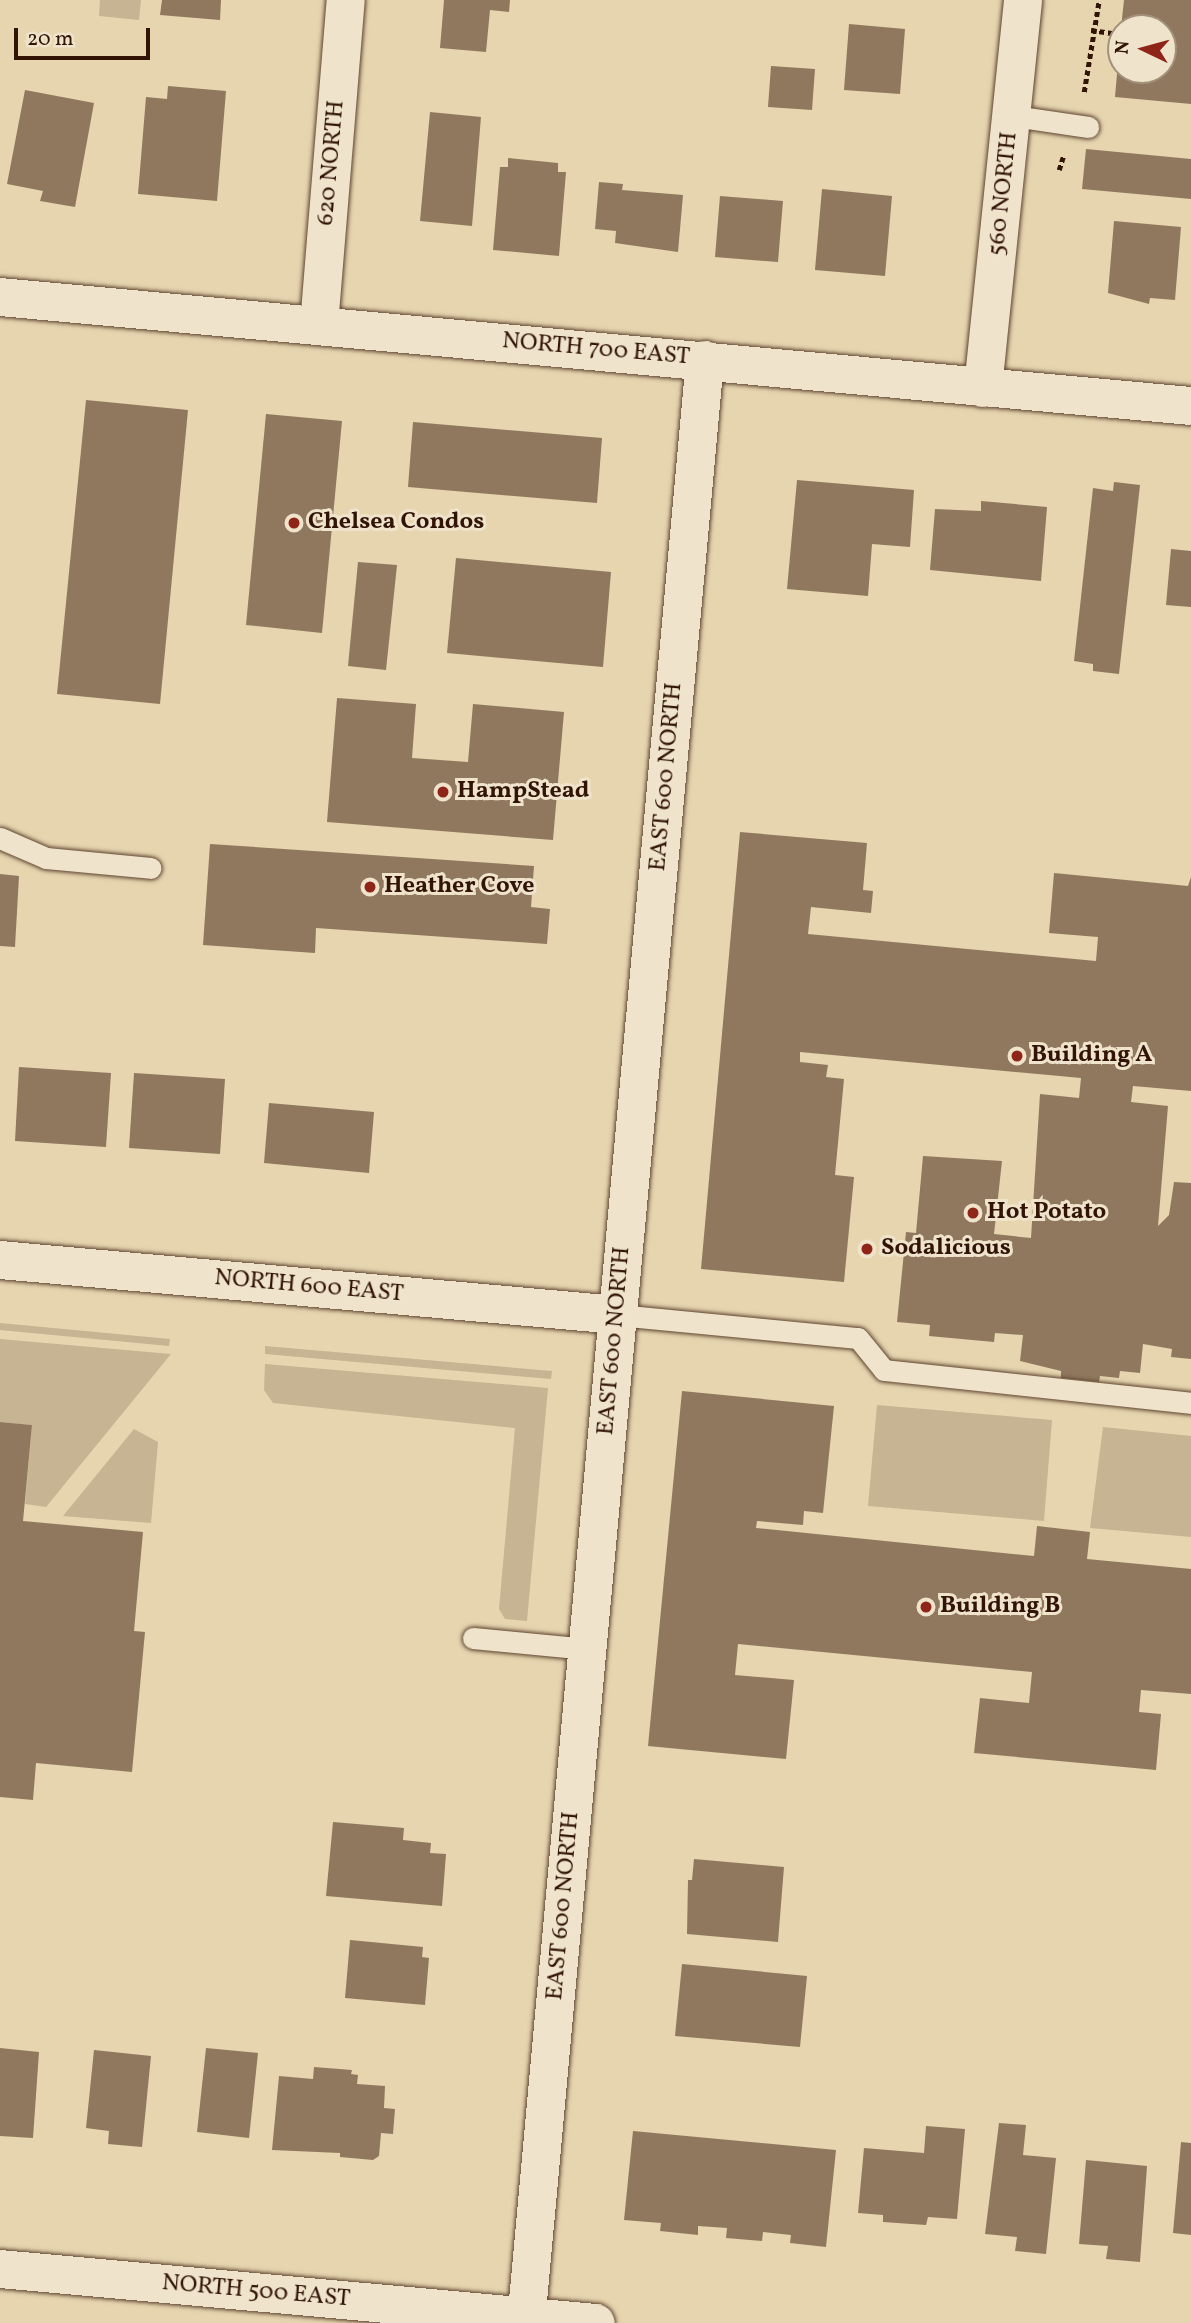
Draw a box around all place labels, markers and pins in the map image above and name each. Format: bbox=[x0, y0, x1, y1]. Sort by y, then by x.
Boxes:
place label: Chelsea Condos bbox=[308, 509, 484, 537]
marker: Chelsea Condos bbox=[286, 515, 302, 531]
place label: HampStead bbox=[457, 778, 589, 806]
marker: HampStead bbox=[435, 784, 451, 800]
place label: Heather Cove bbox=[384, 873, 535, 901]
marker: Heather Cove bbox=[362, 879, 378, 895]
place label: Building A bbox=[1031, 1042, 1152, 1070]
marker: Building A bbox=[1009, 1048, 1025, 1064]
place label: Hot Potato bbox=[987, 1199, 1106, 1227]
marker: Hot Potato bbox=[965, 1205, 981, 1221]
place label: Sodalicious bbox=[881, 1235, 1011, 1263]
marker: Sodalicious bbox=[859, 1241, 875, 1257]
place label: Building B bbox=[940, 1593, 1060, 1621]
marker: Building B bbox=[918, 1599, 934, 1615]

